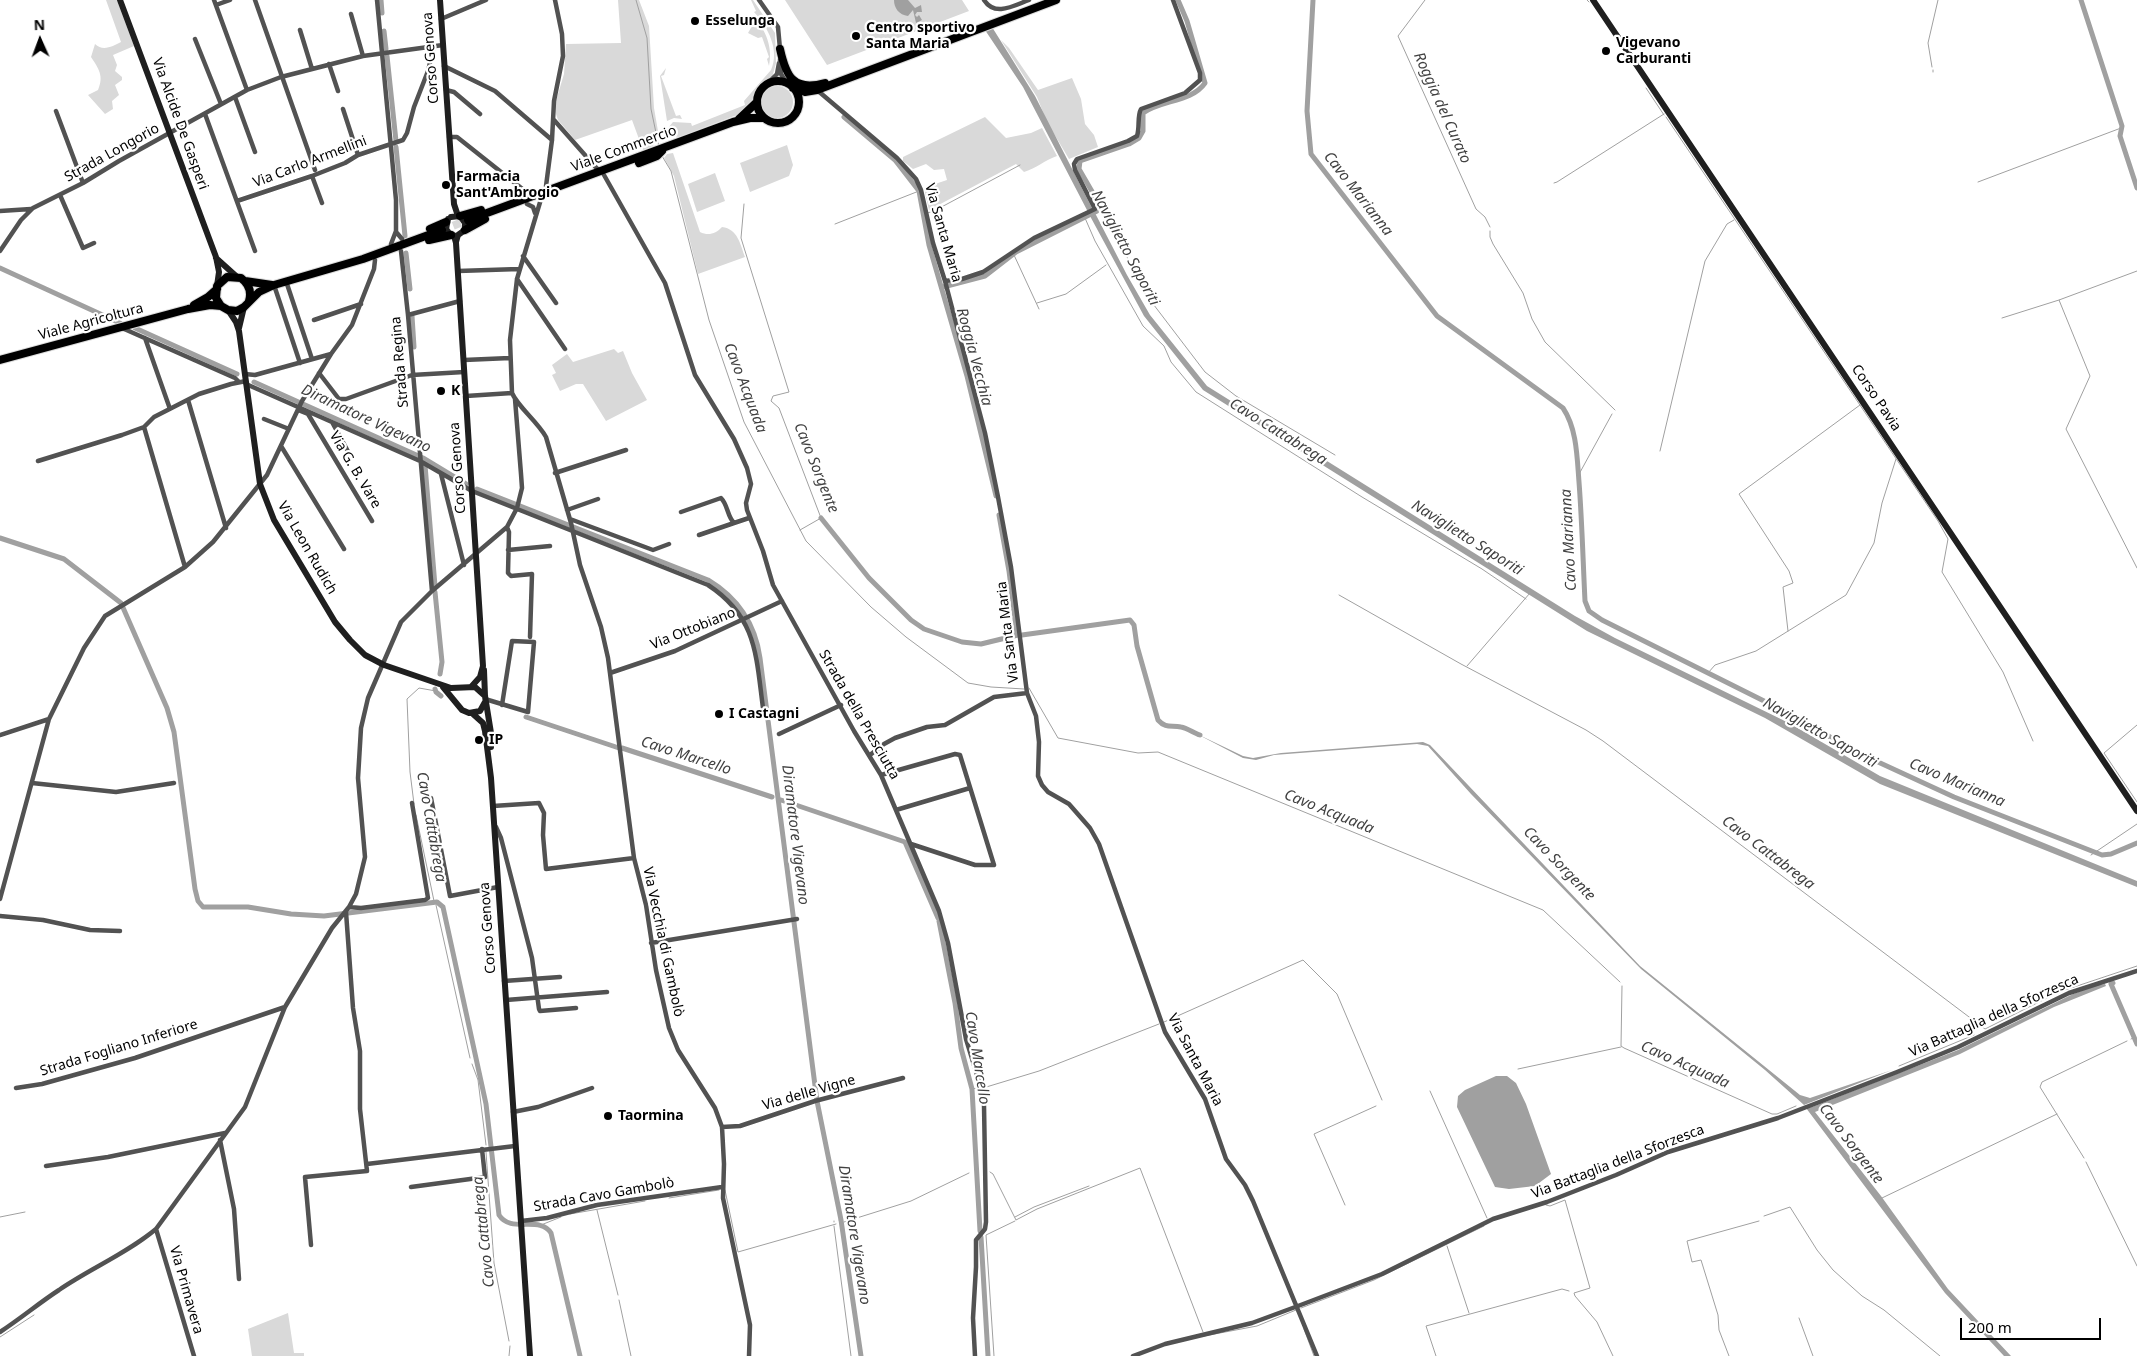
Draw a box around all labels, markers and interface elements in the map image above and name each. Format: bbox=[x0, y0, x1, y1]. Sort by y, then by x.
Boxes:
street label: Corso Genova bbox=[419, 12, 443, 104]
place label: Esselunga bbox=[705, 13, 775, 29]
north arrow bbox=[15, 15, 65, 65]
text: N bbox=[33, 15, 45, 34]
marker: Esselunga bbox=[689, 15, 701, 27]
place label: Centro sportivo Santa Maria bbox=[866, 20, 975, 52]
marker: Centro sportivo Santa Maria bbox=[850, 30, 862, 42]
place label: Vigevano Carburanti bbox=[1616, 35, 1691, 68]
marker: Vigevano Carburanti bbox=[1600, 45, 1612, 57]
water label: Roggia del Curato bbox=[1409, 50, 1475, 166]
street label: Via Alcide De Gasperi bbox=[148, 56, 212, 192]
street label: Strada Longorio bbox=[62, 120, 162, 186]
street label: Viale Commercio bbox=[569, 122, 679, 176]
street label: Via Carlo Armellini bbox=[251, 133, 369, 191]
water label: Cavo Marianna bbox=[1319, 148, 1397, 240]
place label: Farmacia Sant'Ambrogio bbox=[456, 169, 559, 202]
marker: Farmacia Sant'Ambrogio bbox=[440, 179, 452, 191]
street label: Via Santa Maria bbox=[921, 182, 965, 284]
water label: Naviglietto Saporiti bbox=[1087, 187, 1163, 309]
street label: Viale Agricoltura bbox=[37, 300, 145, 344]
water label: Roggia Vecchia bbox=[952, 306, 996, 408]
street label: Strada Regina bbox=[388, 316, 412, 408]
water label: Cavo Acquada bbox=[720, 340, 770, 436]
street label: Corso Pavia bbox=[1848, 361, 1904, 435]
water label: Diramatore Vigevano bbox=[298, 381, 434, 457]
place label: K bbox=[451, 383, 460, 399]
marker: K bbox=[435, 385, 447, 397]
water label: Cavo Cattabrega bbox=[1226, 395, 1330, 469]
water label: Cavo Sorgente bbox=[790, 420, 842, 516]
street label: Corso Genova bbox=[446, 422, 470, 514]
street label: Via G. B. Vare bbox=[325, 428, 385, 512]
water label: Cavo Marianna bbox=[1557, 489, 1581, 591]
water label: Naviglietto Saporiti bbox=[1408, 496, 1526, 580]
street label: Via Leon Rudich bbox=[274, 499, 340, 597]
street label: Via Santa Maria bbox=[993, 580, 1023, 684]
street label: Via Ottobiano bbox=[648, 604, 738, 654]
street label: Strada della Presciutta bbox=[815, 647, 903, 783]
water label: Naviglietto Saporiti bbox=[1760, 694, 1880, 772]
place label: I Castagni bbox=[729, 706, 799, 722]
marker: I Castagni bbox=[713, 708, 725, 720]
place label: IP bbox=[489, 732, 503, 748]
water label: Cavo Marcello bbox=[639, 733, 733, 779]
marker: IP bbox=[473, 734, 485, 746]
water label: Cavo Marianna bbox=[1907, 755, 2007, 811]
water label: Diramatore Vigevano bbox=[777, 764, 813, 906]
water label: Cavo Cattabrega bbox=[412, 771, 450, 883]
water label: Cavo Acquada bbox=[1282, 786, 1376, 838]
water label: Cavo Cattabrega bbox=[1718, 812, 1818, 894]
water label: Cavo Sorgente bbox=[1519, 823, 1599, 905]
street label: Via Vecchia di Gambolò bbox=[639, 865, 687, 1019]
street label: Corso Genova bbox=[476, 882, 500, 974]
street label: Via Battaglia della Sforzesca bbox=[1907, 971, 2081, 1061]
water label: Cavo Marcello bbox=[961, 1010, 993, 1106]
street label: Via Santa Maria bbox=[1164, 1011, 1226, 1109]
street label: Strada Fogliano Inferiore bbox=[38, 1016, 200, 1080]
water label: Cavo Acquada bbox=[1638, 1037, 1732, 1093]
street label: Via delle Vigne bbox=[761, 1072, 857, 1114]
water label: Cavo Sorgente bbox=[1815, 1100, 1887, 1188]
place label: Taormina bbox=[618, 1108, 684, 1124]
marker: Taormina bbox=[602, 1110, 614, 1122]
street label: Via Battaglia della Sforzesca bbox=[1529, 1121, 1707, 1203]
water label: Diramatore Vigevano bbox=[834, 1164, 874, 1306]
street label: Strada Cavo Gambolò bbox=[532, 1174, 676, 1216]
water label: Cavo Cattabrega bbox=[469, 1176, 499, 1288]
street label: Via Primavera bbox=[165, 1244, 207, 1336]
scale bar bbox=[1962, 1308, 2103, 1340]
text: 200 m bbox=[1968, 1317, 2012, 1337]

